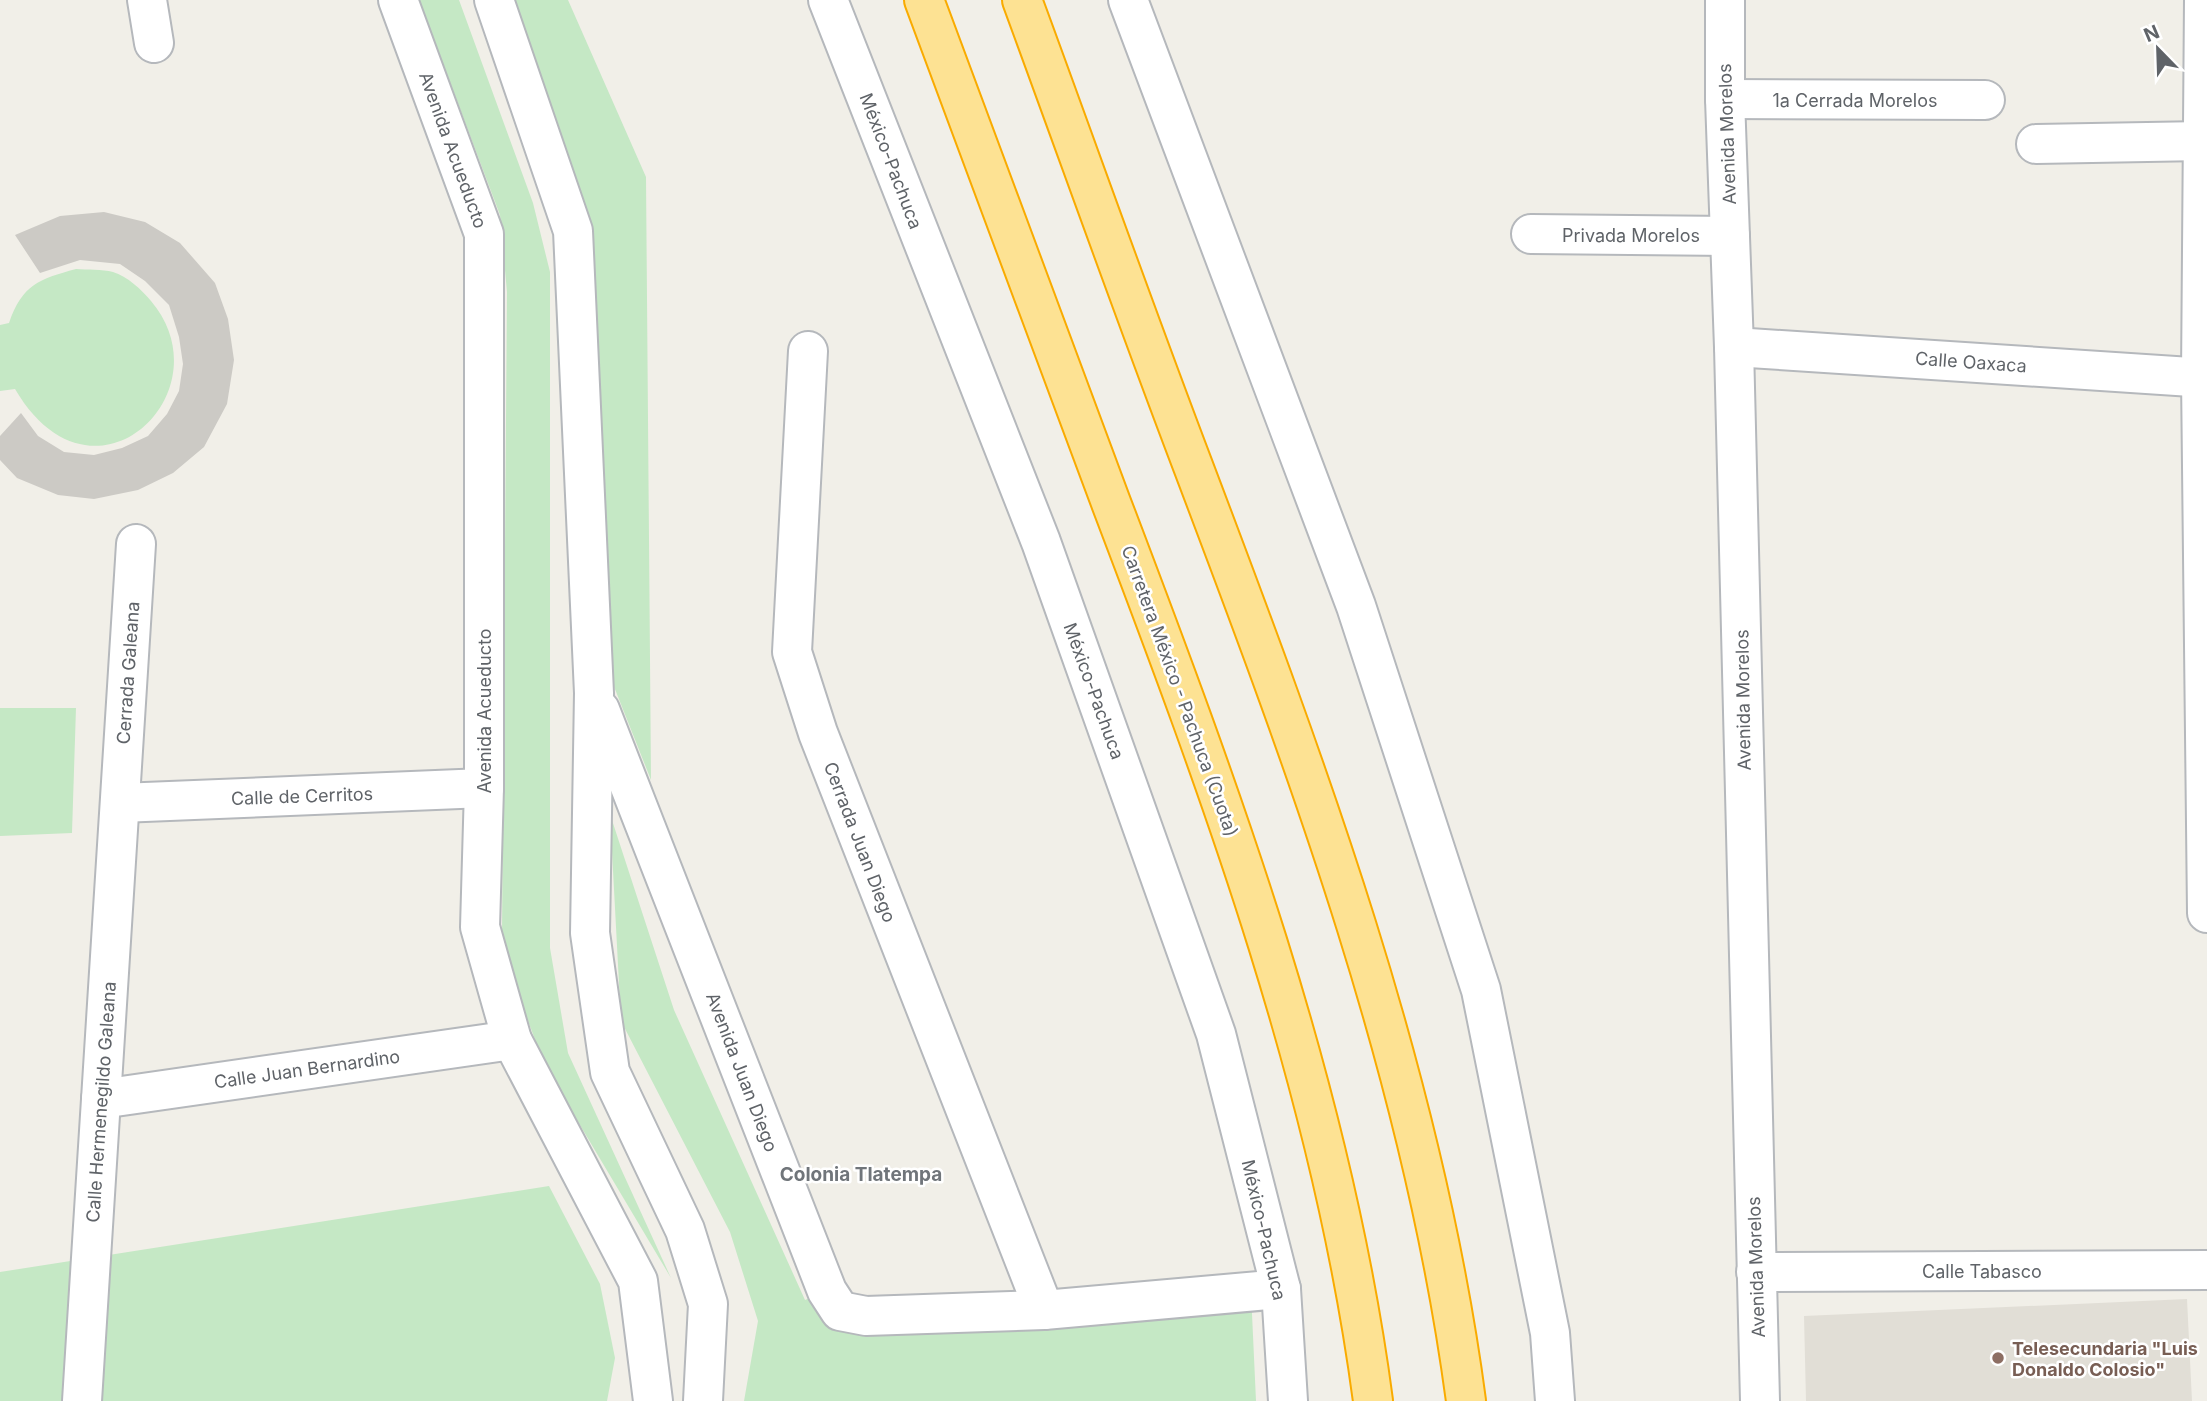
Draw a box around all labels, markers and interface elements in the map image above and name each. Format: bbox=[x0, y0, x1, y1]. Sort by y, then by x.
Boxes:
north arrow bbox=[2123, 14, 2193, 84]
text: N bbox=[2140, 20, 2163, 47]
street label: Avenida Morelos bbox=[1714, 63, 1740, 205]
street label: Avenida Acueducto bbox=[415, 69, 491, 231]
street label: México-Pachuca bbox=[855, 90, 927, 232]
street label: 1a Cerrada Morelos bbox=[1773, 90, 1937, 111]
street label: Privada Morelos bbox=[1562, 225, 1700, 246]
street label: Calle Oaxaca bbox=[1914, 348, 2028, 376]
street label: Carretera México - Pachuca (Cuota) bbox=[1117, 543, 1243, 839]
street label: Cerrada Galeana bbox=[113, 601, 143, 745]
street label: México-Pachuca bbox=[1060, 620, 1128, 762]
street label: Avenida Acueducto bbox=[474, 629, 495, 793]
street label: Avenida Morelos bbox=[1731, 629, 1755, 771]
street label: Cerrada Juan Diego bbox=[820, 759, 900, 925]
street label: Calle de Cerritos bbox=[231, 783, 373, 809]
street label: Calle Hermenegildo Galeana bbox=[82, 981, 120, 1223]
street label: Avenida Juan Diego bbox=[702, 989, 782, 1155]
street label: Calle Juan Bernardino bbox=[213, 1046, 401, 1092]
street label: México-Pachuca bbox=[1238, 1158, 1290, 1302]
district label: Colonia Tlatempa bbox=[780, 1163, 942, 1186]
street label: Avenida Morelos bbox=[1743, 1196, 1769, 1338]
street label: Calle Tabasco bbox=[1922, 1261, 2042, 1282]
place label: Telesecundaria "Luis Donaldo Colosio" bbox=[2012, 1338, 2198, 1380]
marker: Telesecundaria "Luis Donaldo Colosio" bbox=[1990, 1350, 2006, 1366]

